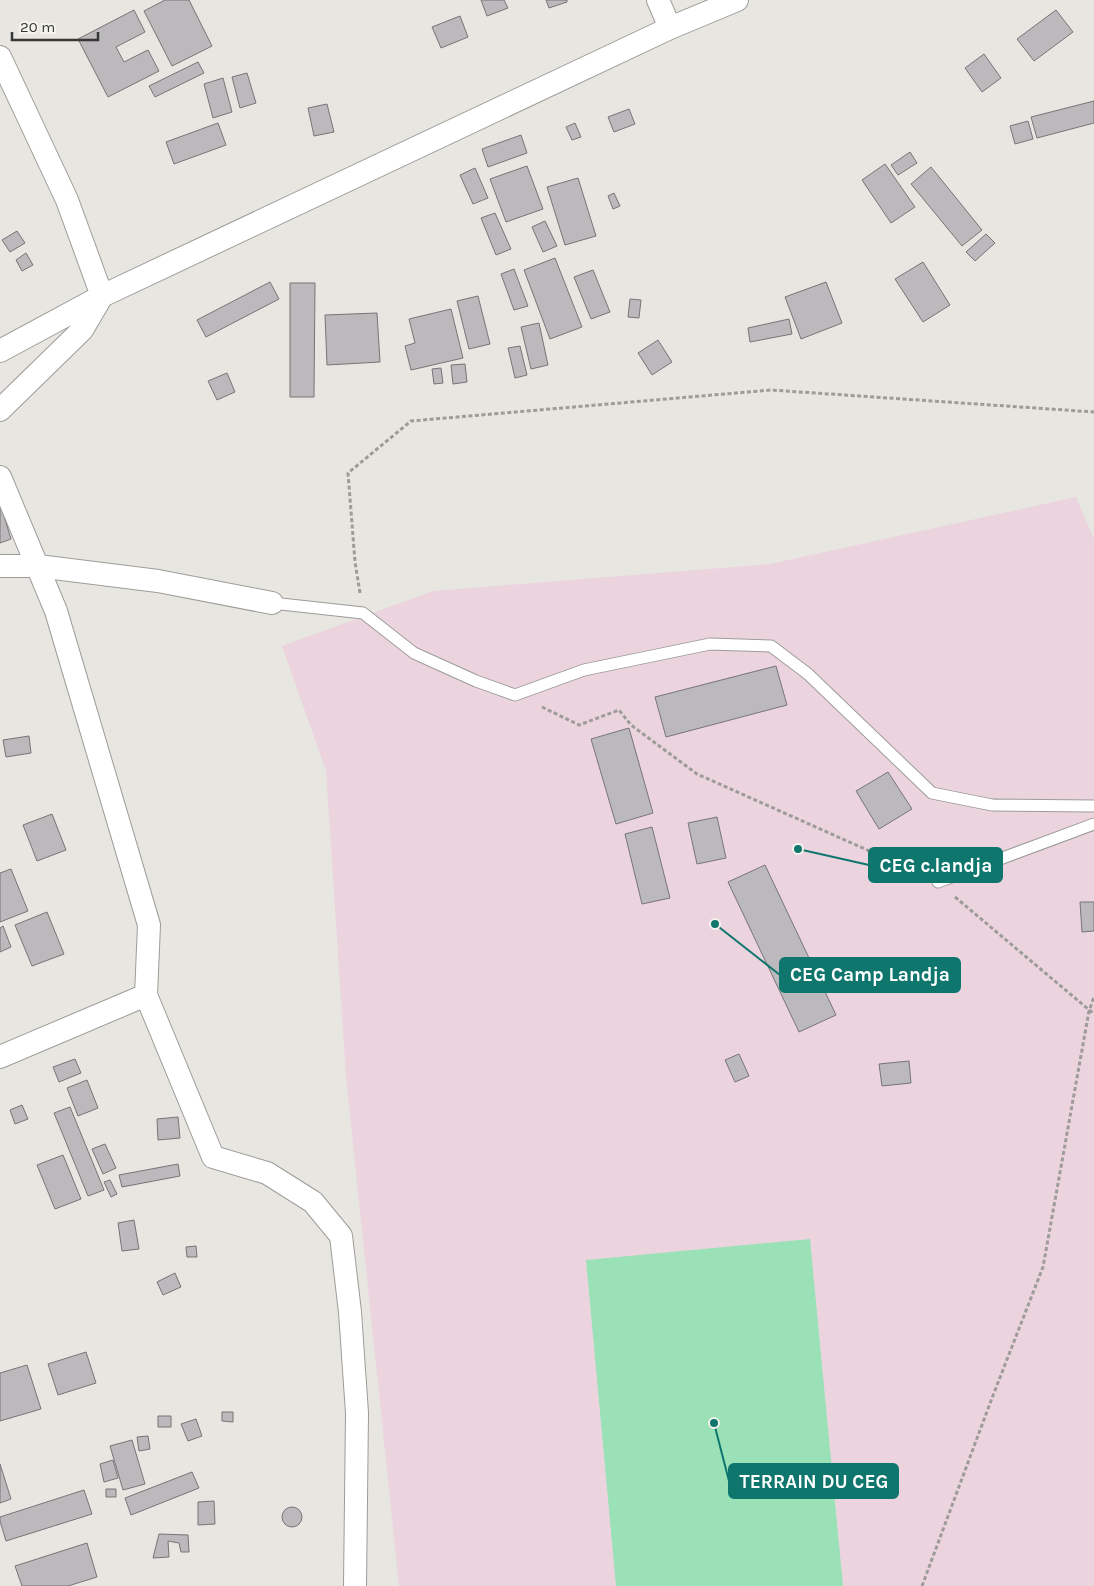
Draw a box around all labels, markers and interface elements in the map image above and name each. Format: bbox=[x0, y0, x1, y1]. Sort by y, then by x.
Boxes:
scale bar bbox=[12, 10, 99, 42]
text: 20 m bbox=[20, 18, 55, 36]
callout: CEG c.landja bbox=[869, 848, 1002, 882]
text: CEG c.landja bbox=[880, 855, 992, 877]
callout: CEG Camp Landja bbox=[780, 958, 960, 992]
text: CEG Camp Landja bbox=[790, 964, 950, 986]
callout: TERRAIN DU CEG bbox=[729, 1464, 898, 1498]
text: TERRAIN DU CEG bbox=[740, 1471, 888, 1493]

